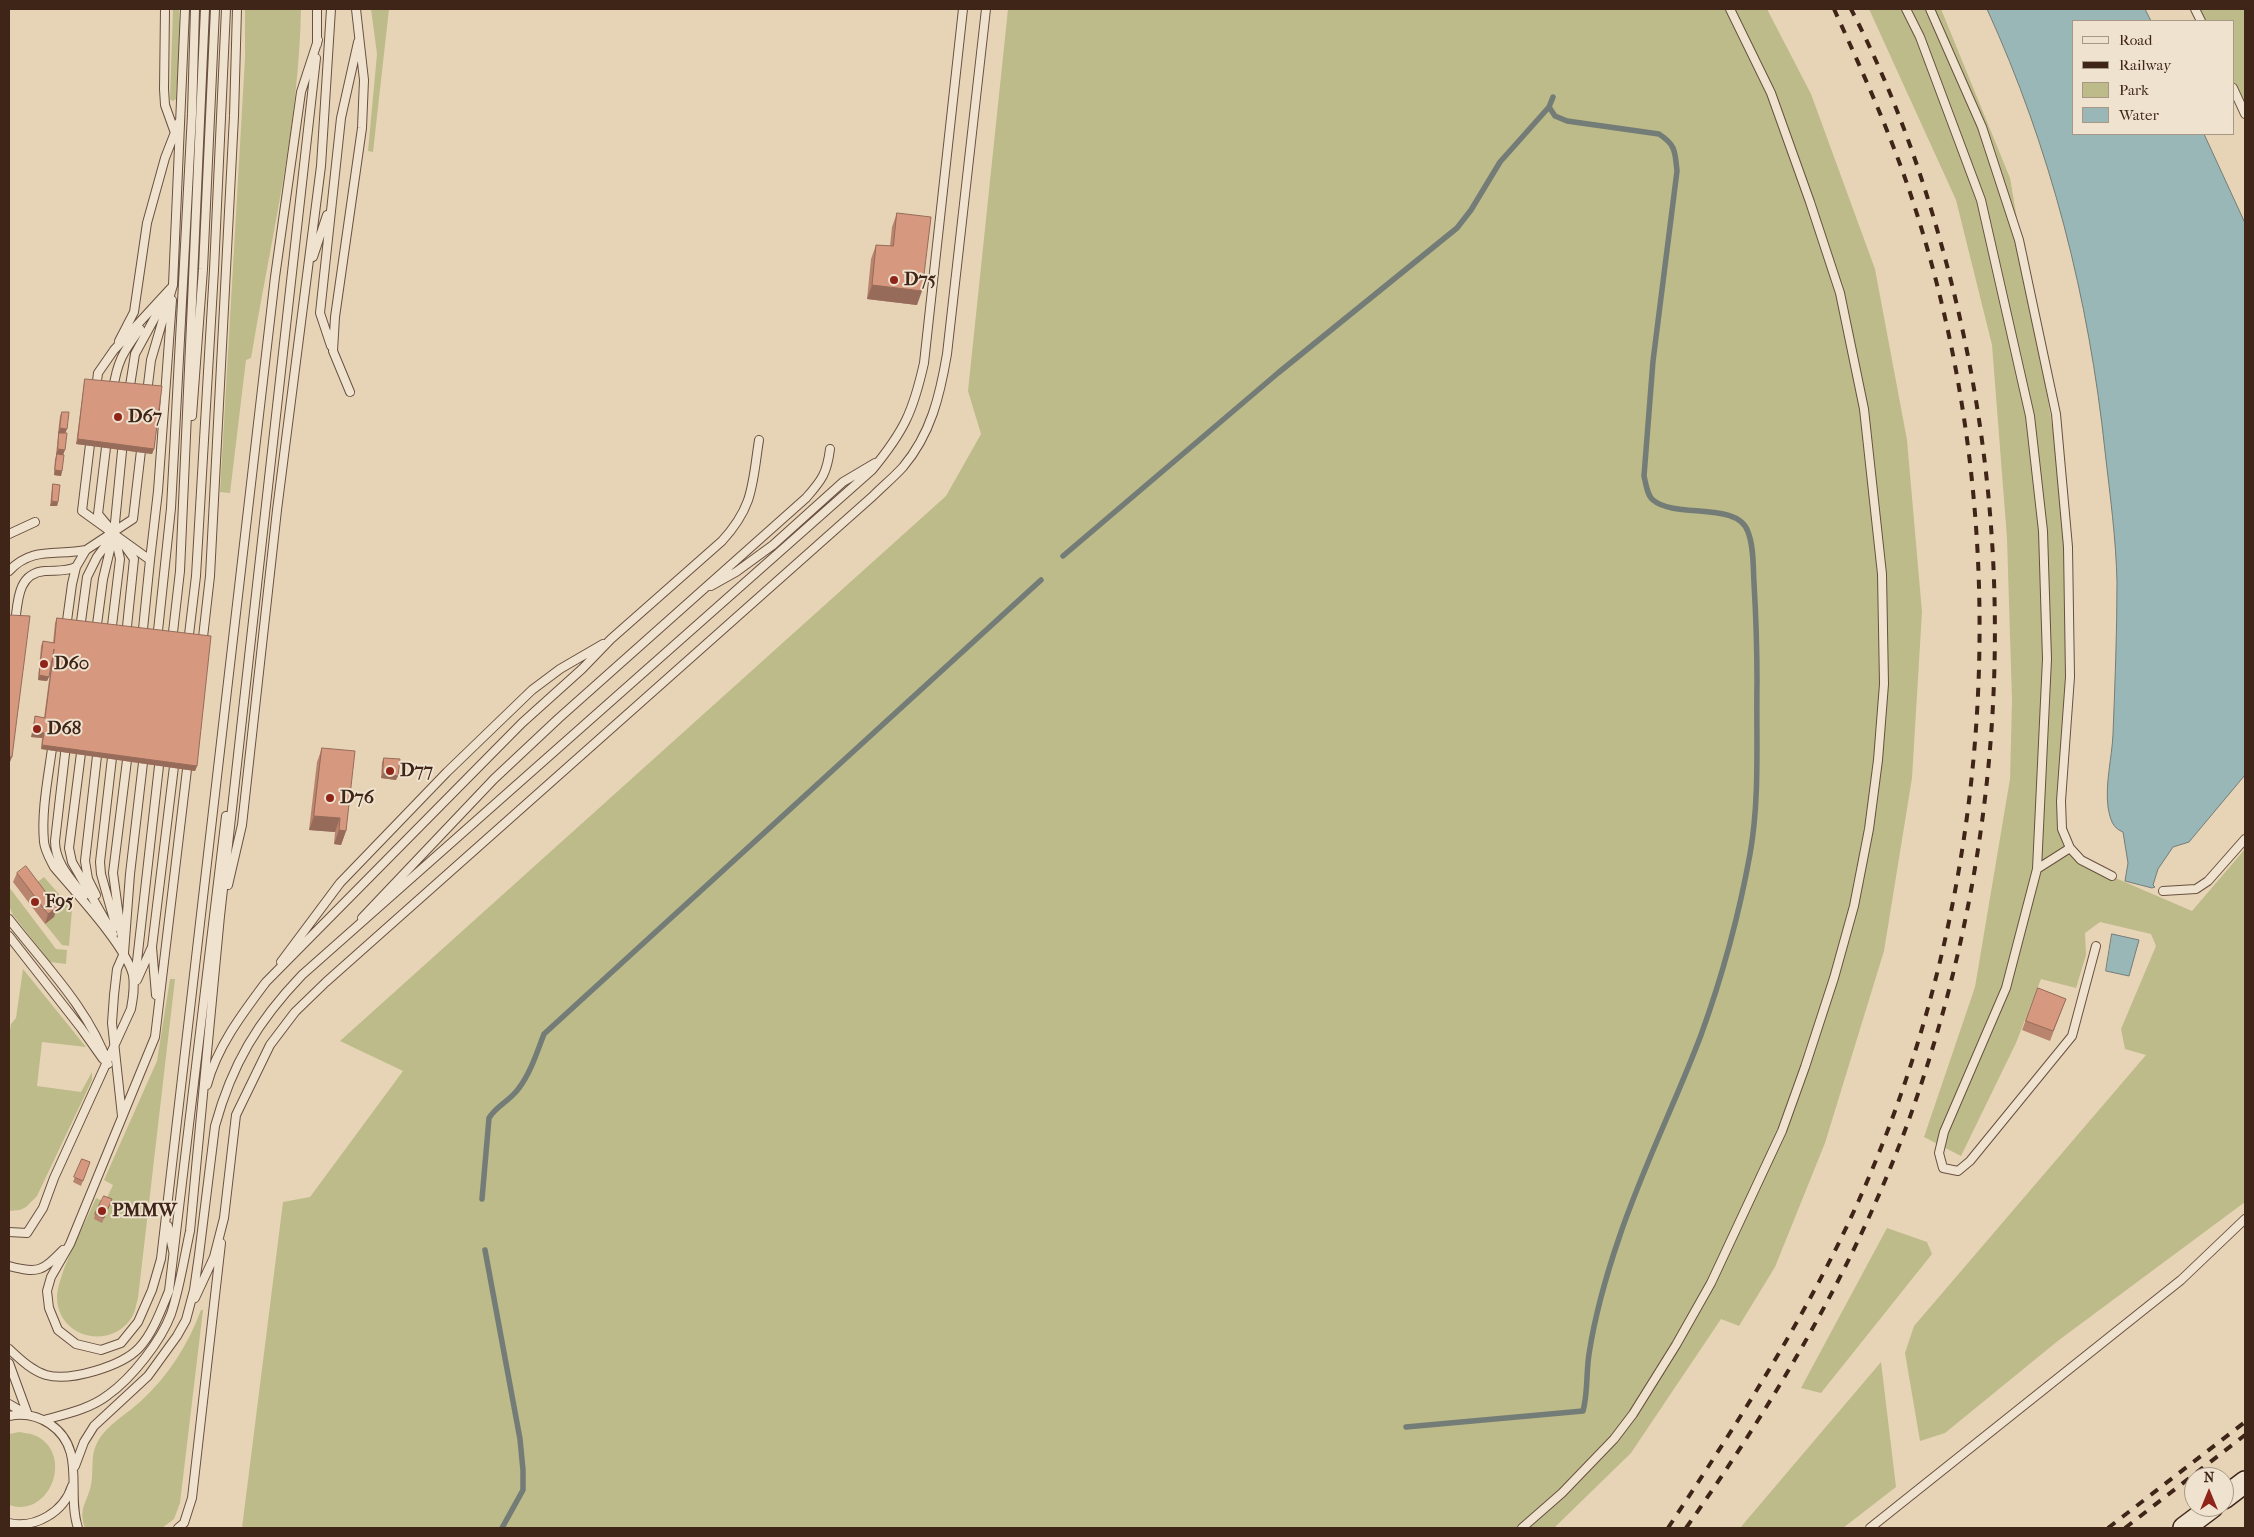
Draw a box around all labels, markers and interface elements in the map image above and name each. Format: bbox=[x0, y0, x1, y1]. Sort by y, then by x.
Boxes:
legend bbox=[2072, 20, 2234, 135]
text: Road bbox=[2119, 31, 2152, 49]
text: Railway bbox=[2119, 56, 2171, 74]
text: Park bbox=[2119, 81, 2149, 99]
text: Water bbox=[2119, 106, 2159, 124]
place label: D75 bbox=[904, 269, 936, 291]
marker: D75 bbox=[888, 274, 900, 286]
place label: D67 bbox=[128, 406, 162, 428]
marker: D67 bbox=[112, 411, 124, 423]
place label: D60 bbox=[54, 653, 89, 675]
marker: D60 bbox=[38, 658, 50, 670]
place label: D68 bbox=[47, 718, 81, 740]
marker: D68 bbox=[31, 723, 43, 735]
place label: D77 bbox=[400, 760, 433, 782]
marker: D77 bbox=[384, 765, 396, 777]
place label: D76 bbox=[340, 787, 374, 809]
marker: D76 bbox=[324, 792, 336, 804]
place label: F95 bbox=[45, 891, 73, 913]
marker: F95 bbox=[29, 896, 41, 908]
place label: PMMW bbox=[112, 1200, 177, 1222]
marker: PMMW bbox=[96, 1205, 108, 1217]
north arrow bbox=[2184, 1467, 2234, 1517]
text: N bbox=[2204, 1469, 2214, 1486]

